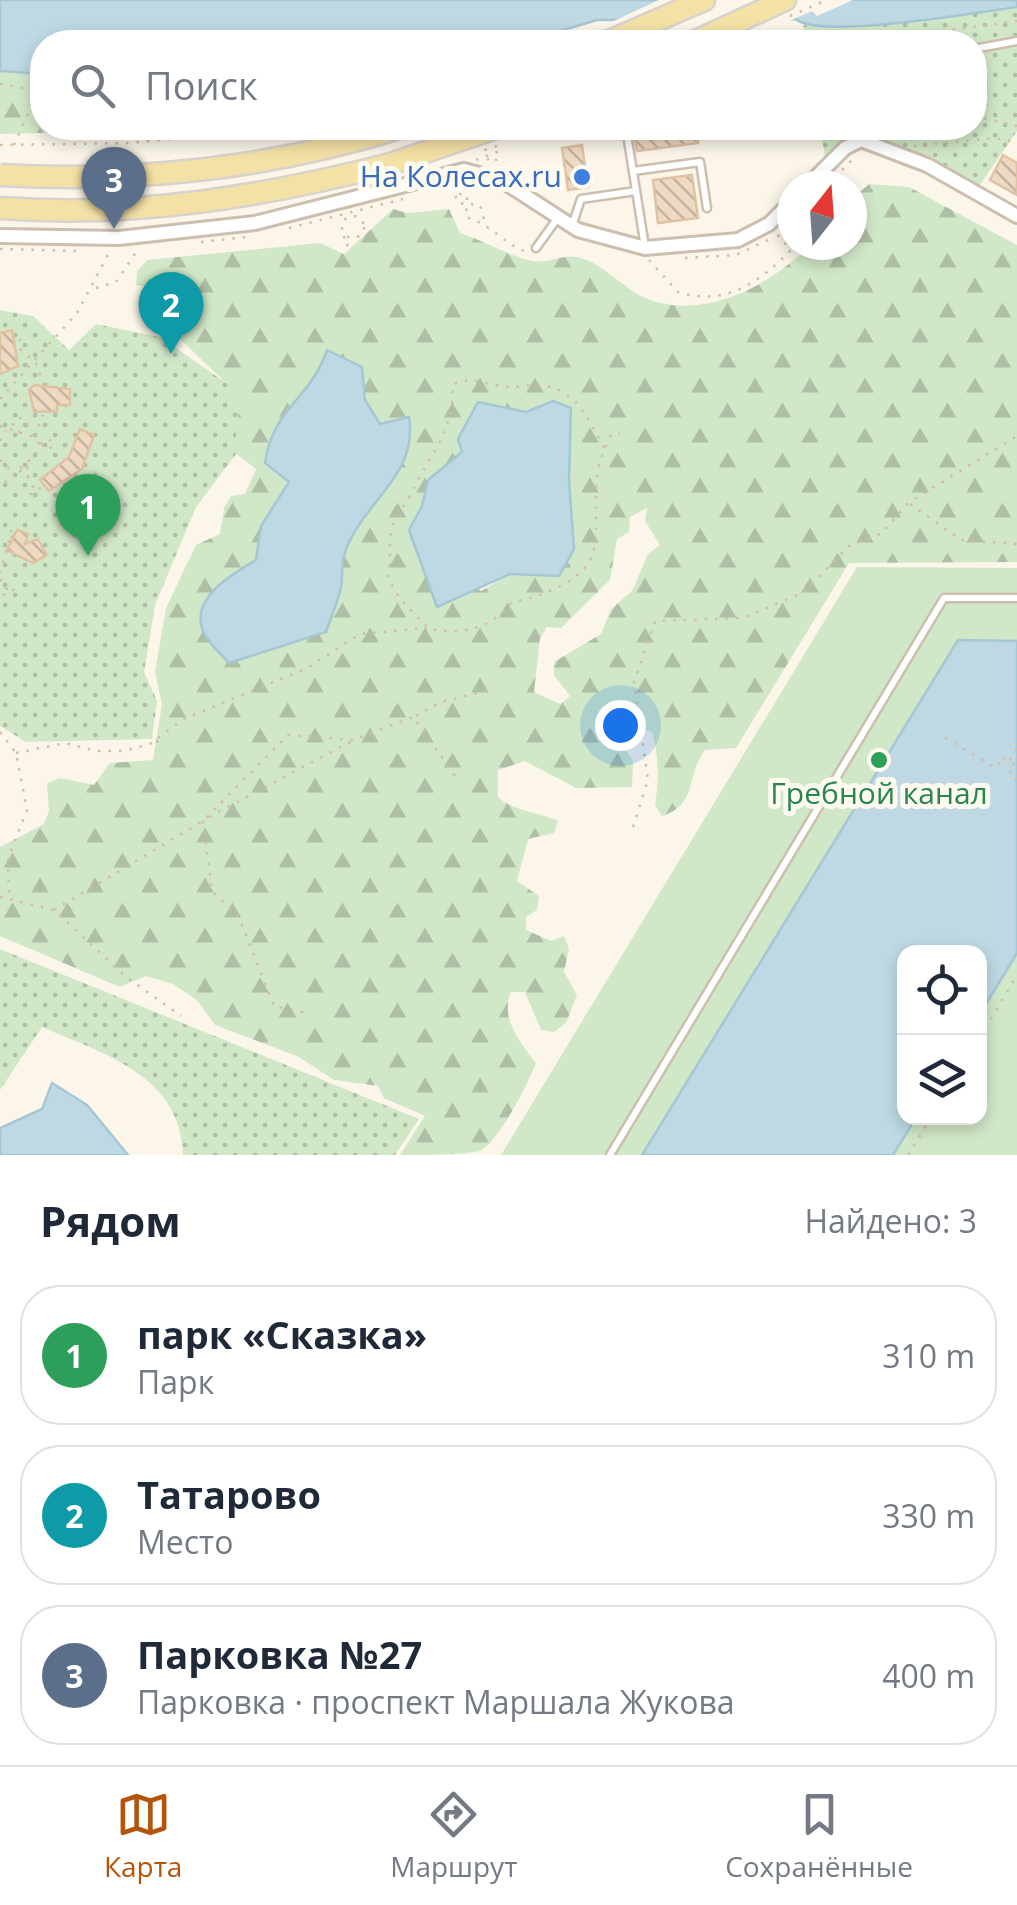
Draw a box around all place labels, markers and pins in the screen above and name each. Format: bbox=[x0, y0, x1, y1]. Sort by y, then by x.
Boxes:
pin: 3 bbox=[82, 146, 146, 229]
place label: На Колесах.ru bbox=[360, 155, 562, 196]
marker: На Колесах.ru bbox=[571, 166, 593, 188]
pin: 2 bbox=[138, 272, 204, 354]
pin: 1 bbox=[56, 474, 120, 556]
marker: Гребной канал bbox=[868, 749, 890, 771]
place label: Гребной канал bbox=[770, 772, 988, 813]

